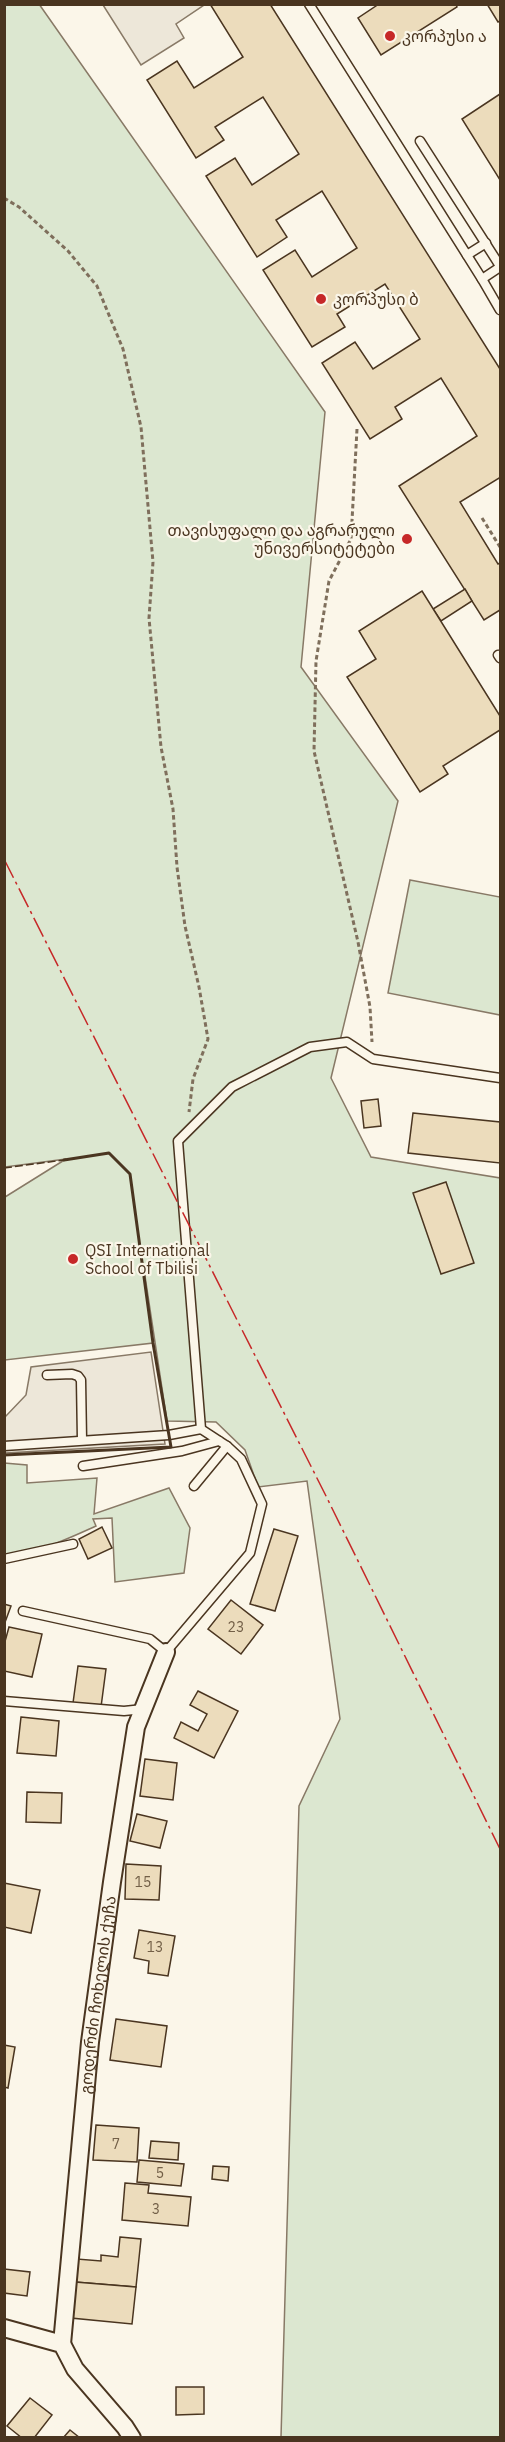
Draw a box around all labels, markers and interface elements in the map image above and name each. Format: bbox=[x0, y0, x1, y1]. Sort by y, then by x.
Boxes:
place label: კორპუსი ა bbox=[402, 26, 487, 46]
marker: კორპუსი ა bbox=[383, 29, 397, 43]
place label: კორპუსი ბ bbox=[333, 289, 419, 309]
marker: კორპუსი ბ bbox=[314, 292, 328, 306]
place label: თავისუფალი და აგრარული უნივერსიტეტები bbox=[168, 520, 395, 558]
marker: თავისუფალი და აგრარული უნივერსიტეტები bbox=[400, 532, 414, 546]
place label: QSI International School of Tbilisi bbox=[85, 1240, 210, 1278]
marker: QSI International School of Tbilisi bbox=[66, 1252, 80, 1266]
house number: 23 bbox=[228, 1618, 244, 1636]
house number: 15 bbox=[135, 1873, 151, 1891]
street label: გოდერძი ჩოხელის ქუჩა bbox=[75, 1894, 120, 2095]
house number: 13 bbox=[147, 1938, 163, 1956]
house number: 7 bbox=[112, 2135, 120, 2153]
house number: 5 bbox=[156, 2164, 164, 2182]
house number: 3 bbox=[152, 2200, 160, 2218]

